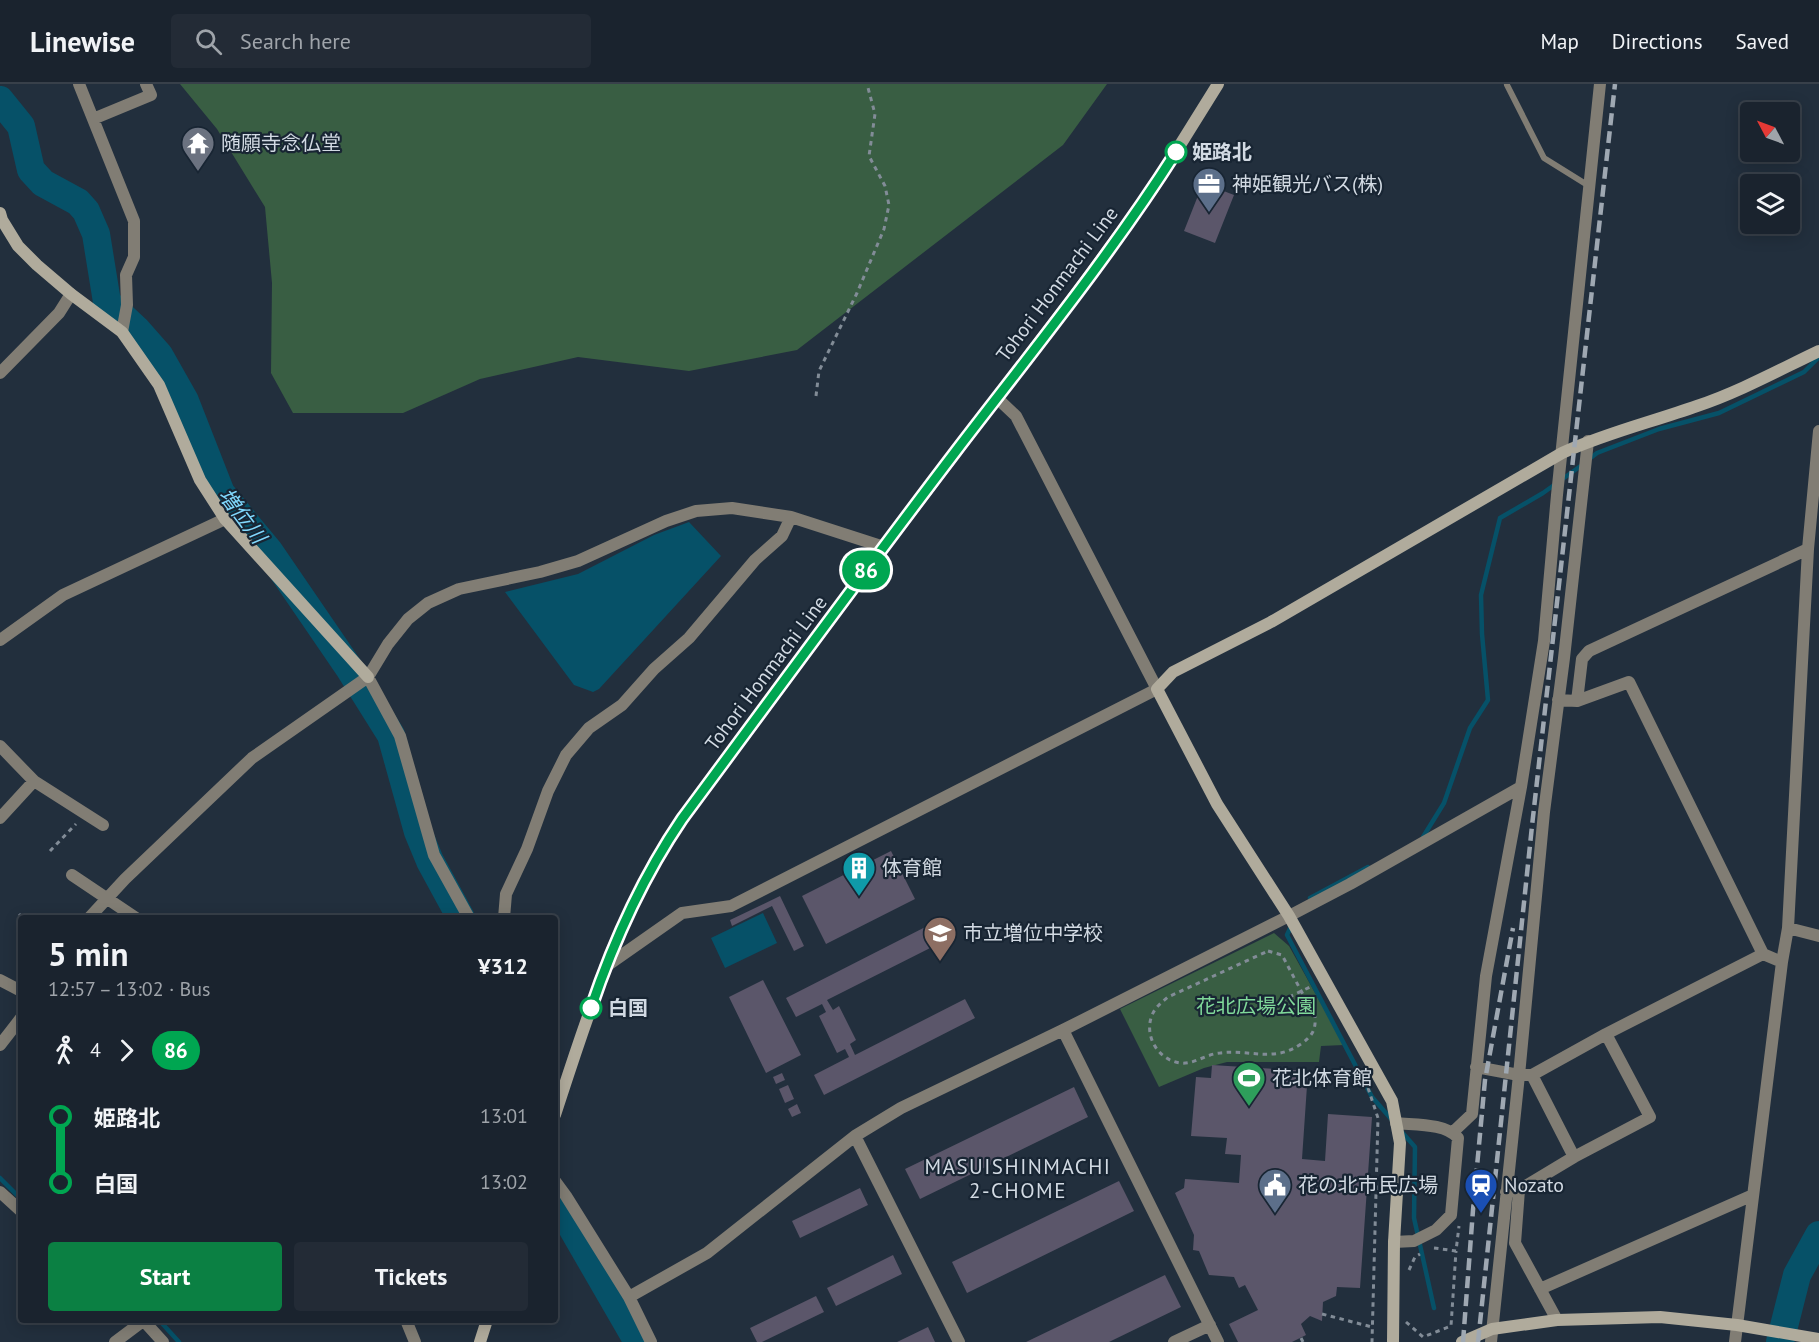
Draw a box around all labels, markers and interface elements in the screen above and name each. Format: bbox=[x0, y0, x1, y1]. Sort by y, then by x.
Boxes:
search box bbox=[171, 14, 591, 68]
text: Linewise bbox=[30, 23, 135, 60]
icon: search bbox=[192, 25, 225, 58]
text: Search here bbox=[240, 27, 351, 55]
text: Map bbox=[1540, 28, 1579, 55]
text: Directions bbox=[1612, 28, 1703, 55]
text: Saved bbox=[1736, 28, 1789, 55]
north arrow bbox=[1740, 102, 1800, 162]
map controls bbox=[1740, 102, 1800, 234]
temple icon: 随願寺念仏堂 bbox=[180, 125, 216, 172]
place label: 随願寺念仏堂 bbox=[221, 130, 341, 156]
place label: 姫路北 bbox=[1192, 139, 1252, 165]
marker: 姫路北 bbox=[1165, 141, 1187, 163]
office icon: 神姫観光バス(株) bbox=[1191, 166, 1227, 213]
place label: 神姫観光バス(株) bbox=[1232, 171, 1383, 197]
button: layers bbox=[1740, 174, 1800, 234]
street label: Tohori Honmachi Line bbox=[990, 201, 1124, 367]
water label: 増位川 bbox=[213, 482, 273, 551]
line badge: 86 bbox=[839, 550, 893, 590]
text: 86 bbox=[854, 557, 878, 584]
street label: Tohori Honmachi Line bbox=[699, 590, 833, 756]
building icon: 体育館 bbox=[841, 850, 877, 897]
place label: 体育館 bbox=[882, 855, 942, 881]
school or university icon: 市立増位中学校 bbox=[922, 915, 958, 962]
place label: 市立増位中学校 bbox=[963, 920, 1103, 946]
text: 5 min bbox=[48, 932, 129, 975]
text: ¥312 bbox=[478, 952, 528, 980]
text: 12:57 – 13:02 · Bus bbox=[48, 976, 210, 1002]
park label: 花北広場公園 bbox=[1196, 993, 1316, 1019]
place label: 白国 bbox=[608, 995, 648, 1021]
marker: 白国 bbox=[580, 997, 602, 1019]
icon: walk bbox=[48, 1034, 81, 1067]
icon: forward bbox=[110, 1034, 143, 1067]
text: 4 bbox=[90, 1037, 101, 1063]
text: 86 bbox=[164, 1037, 188, 1064]
sports icon: 花北体育館 bbox=[1231, 1060, 1267, 1107]
place label: 花北体育館 bbox=[1272, 1065, 1372, 1091]
text: 13:01 bbox=[480, 1103, 528, 1129]
text: 姫路北 bbox=[94, 1104, 160, 1132]
district label: MASUISHINMACHI 2-CHOME bbox=[925, 1153, 1111, 1204]
public building icon: 花の北市民広場 bbox=[1257, 1167, 1293, 1214]
station icon: Nozato bbox=[1463, 1167, 1499, 1214]
text: 13:02 bbox=[480, 1169, 528, 1195]
text: 白国 bbox=[94, 1170, 138, 1198]
place label: 花の北市民広場 bbox=[1298, 1172, 1438, 1198]
place label: Nozato bbox=[1504, 1172, 1564, 1198]
button: Start bbox=[48, 1242, 282, 1311]
button: Tickets bbox=[294, 1242, 528, 1311]

